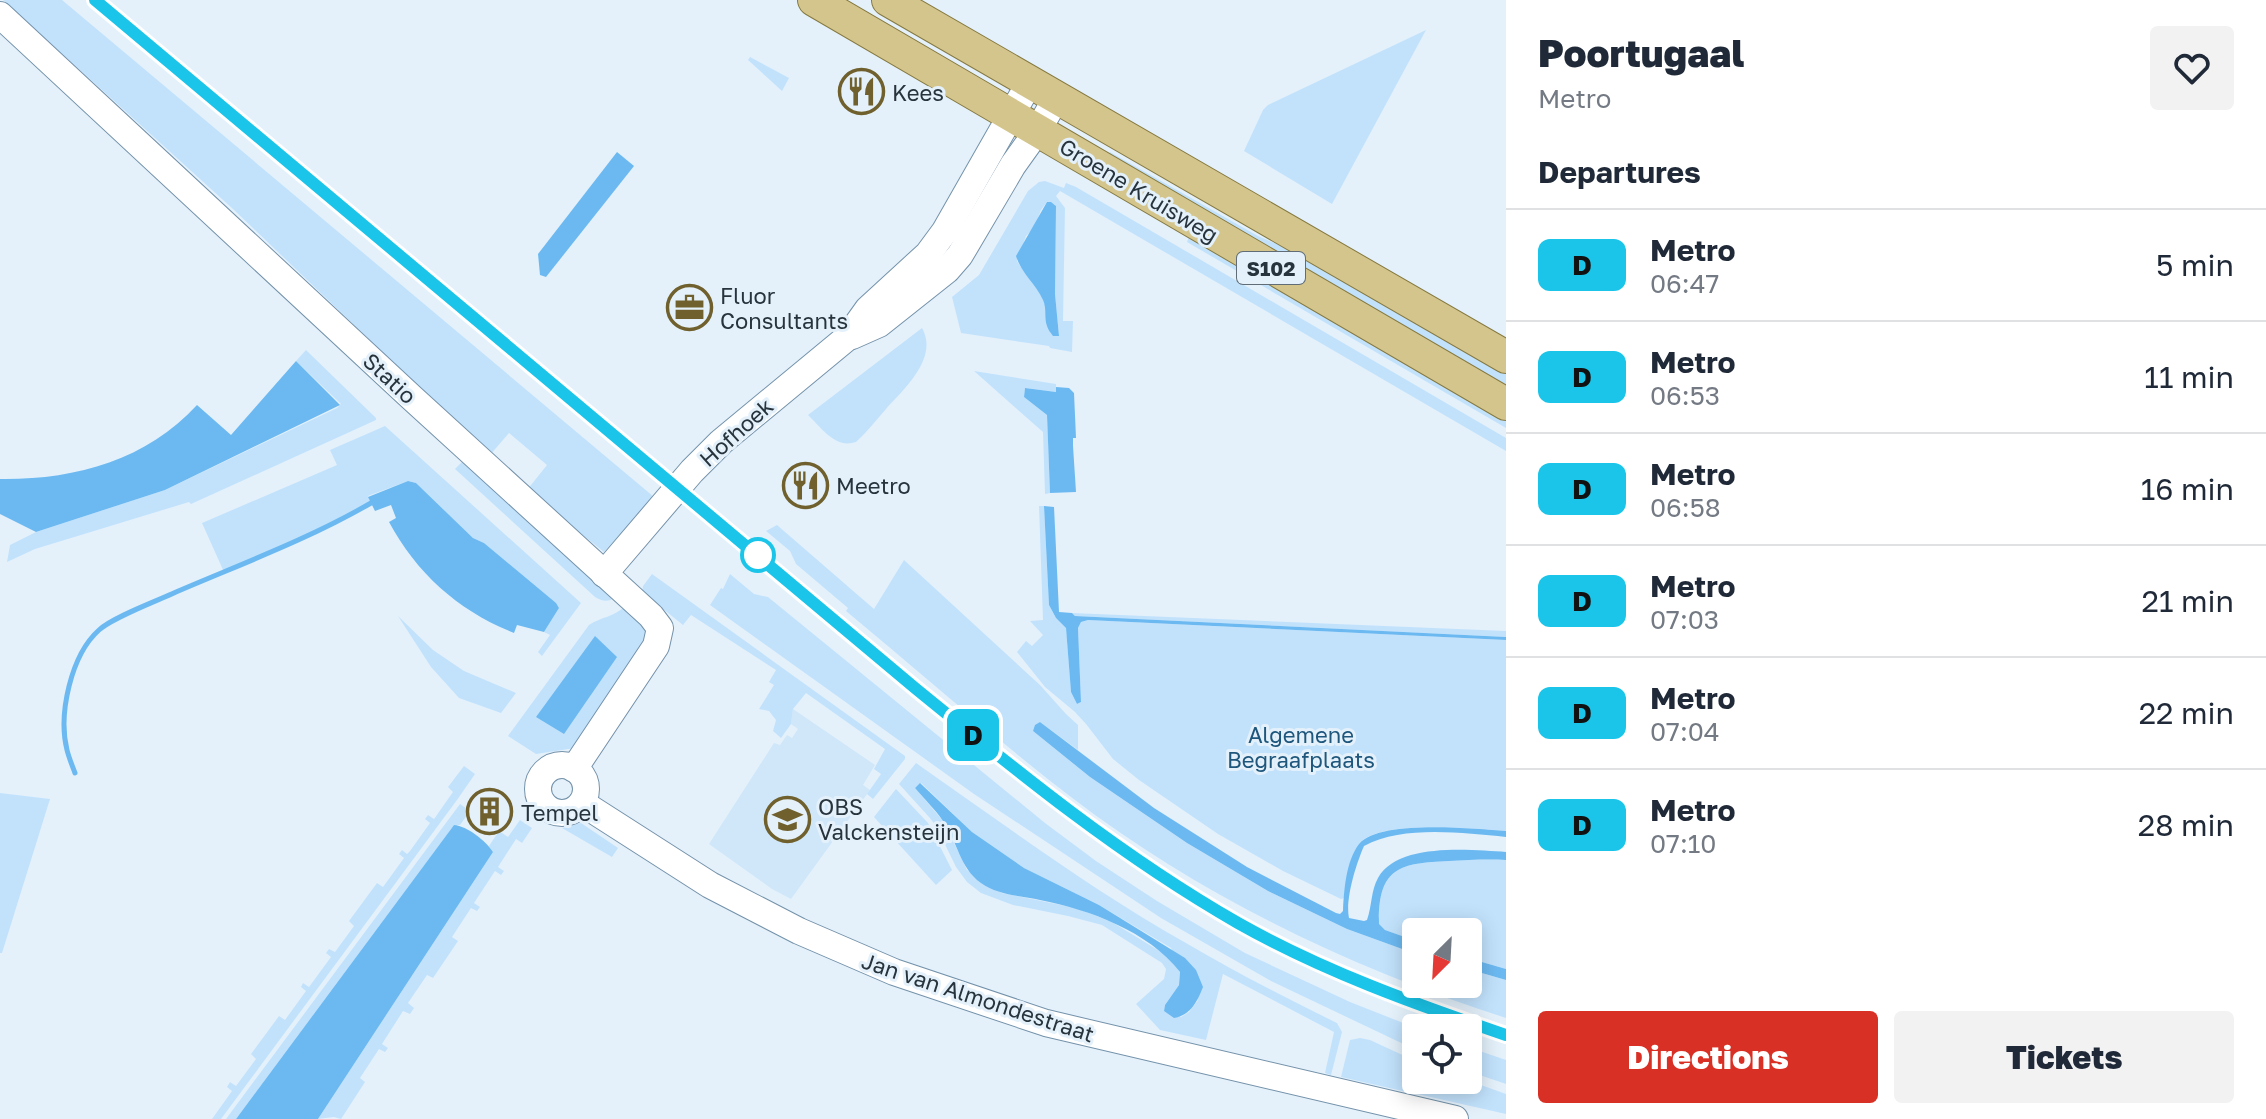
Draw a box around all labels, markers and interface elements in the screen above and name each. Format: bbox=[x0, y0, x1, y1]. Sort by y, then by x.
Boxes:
button: heart bbox=[2150, 26, 2234, 110]
text: Poortugaal bbox=[1538, 30, 1744, 75]
restaurant icon: Kees bbox=[837, 68, 885, 116]
place label: Kees bbox=[892, 79, 944, 106]
text: Metro bbox=[1538, 83, 1611, 114]
street label: Groene Kruisweg bbox=[1055, 132, 1223, 248]
text: Departures bbox=[1538, 154, 1701, 190]
text: Metro bbox=[1650, 232, 1736, 268]
text: 5 min bbox=[2156, 247, 2234, 283]
text: D bbox=[1572, 248, 1592, 281]
road number: S102 bbox=[1237, 252, 1305, 284]
text: 06:47 bbox=[1650, 268, 1719, 299]
place label: Fluor Consultants bbox=[720, 282, 848, 334]
office icon: Fluor Consultants bbox=[665, 284, 713, 332]
text: Metro bbox=[1650, 344, 1736, 380]
street label: Statio bbox=[358, 347, 422, 409]
text: 11 min bbox=[2144, 359, 2234, 395]
text: D bbox=[1572, 360, 1592, 393]
text: 06:53 bbox=[1650, 380, 1720, 411]
street label: Hofhoek bbox=[694, 392, 778, 472]
text: Metro bbox=[1650, 456, 1736, 492]
restaurant icon: Meetro bbox=[781, 461, 829, 509]
text: 16 min bbox=[2141, 471, 2234, 507]
place label: Meetro bbox=[836, 472, 911, 499]
text: D bbox=[1572, 472, 1592, 505]
text: 06:58 bbox=[1650, 492, 1721, 523]
unlabelled marker bbox=[741, 538, 775, 572]
text: Metro bbox=[1650, 568, 1736, 604]
text: 21 min bbox=[2142, 583, 2234, 619]
text: D bbox=[1572, 584, 1592, 617]
text: 07:03 bbox=[1650, 604, 1719, 635]
text: Metro bbox=[1650, 680, 1736, 716]
text: 22 min bbox=[2139, 695, 2234, 731]
text: D bbox=[1572, 696, 1592, 729]
line badge: D bbox=[947, 709, 999, 761]
text: 07:04 bbox=[1650, 716, 1720, 747]
text: D bbox=[963, 718, 983, 751]
park label: Algemene Begraafplaats bbox=[1227, 721, 1375, 773]
building icon: Tempel bbox=[466, 788, 514, 836]
text: Metro bbox=[1650, 792, 1736, 828]
place label: OBS Valckensteijn bbox=[818, 793, 959, 845]
school or university icon: OBS Valckensteijn bbox=[763, 795, 811, 843]
place label: Tempel bbox=[521, 799, 598, 826]
text: 28 min bbox=[2138, 807, 2234, 843]
text: D bbox=[1572, 808, 1592, 841]
text: 07:10 bbox=[1650, 828, 1716, 859]
north arrow bbox=[1402, 918, 1482, 998]
map controls bbox=[1402, 918, 1482, 1094]
street label: Jan van Almondestraat bbox=[858, 947, 1098, 1047]
button: Directions bbox=[1538, 1011, 1878, 1103]
button: Tickets bbox=[1894, 1011, 2234, 1103]
button: locate bbox=[1402, 1014, 1482, 1094]

